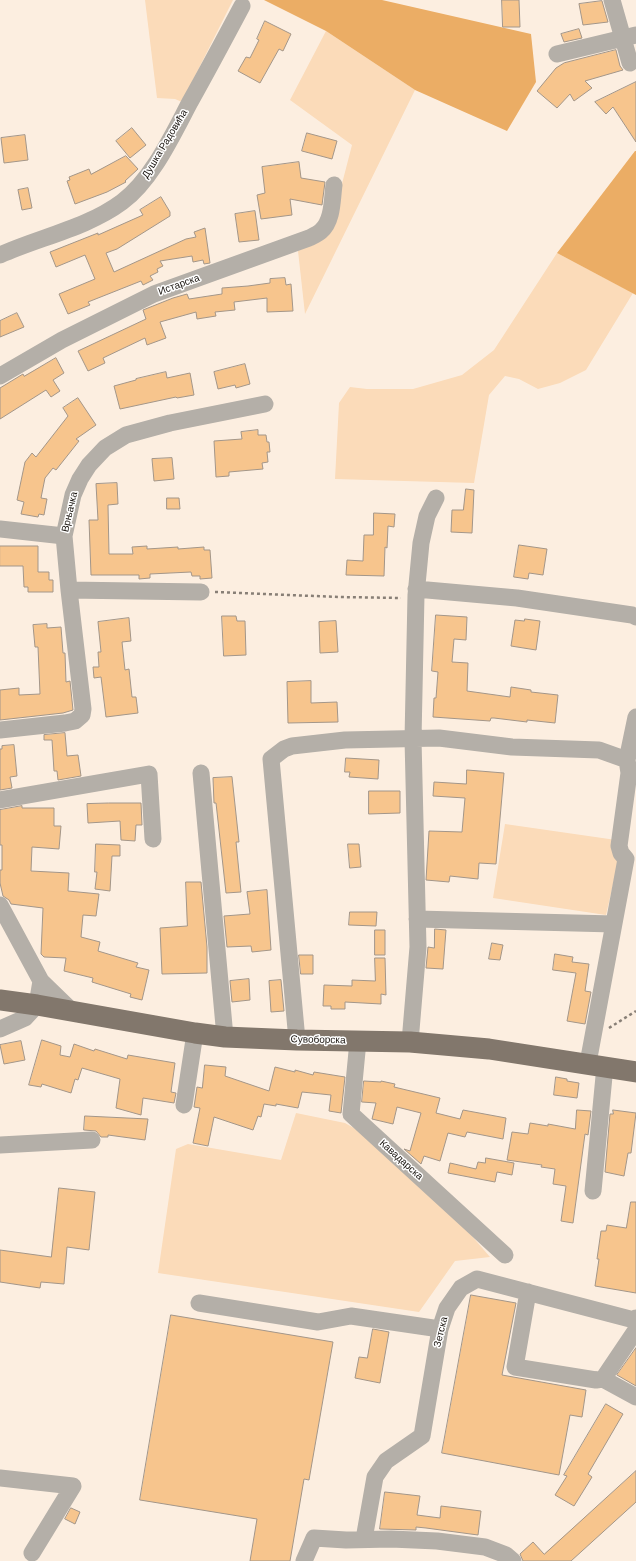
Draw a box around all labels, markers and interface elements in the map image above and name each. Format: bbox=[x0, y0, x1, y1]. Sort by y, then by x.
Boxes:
street label: Душка Радовића bbox=[140, 107, 190, 181]
street label: Истарска bbox=[157, 272, 201, 298]
street label: Врњачка bbox=[60, 491, 80, 533]
street label: Сувоборска bbox=[290, 1034, 346, 1046]
street label: Кавадарска bbox=[377, 1137, 425, 1183]
street label: Зетска bbox=[431, 1316, 451, 1348]

